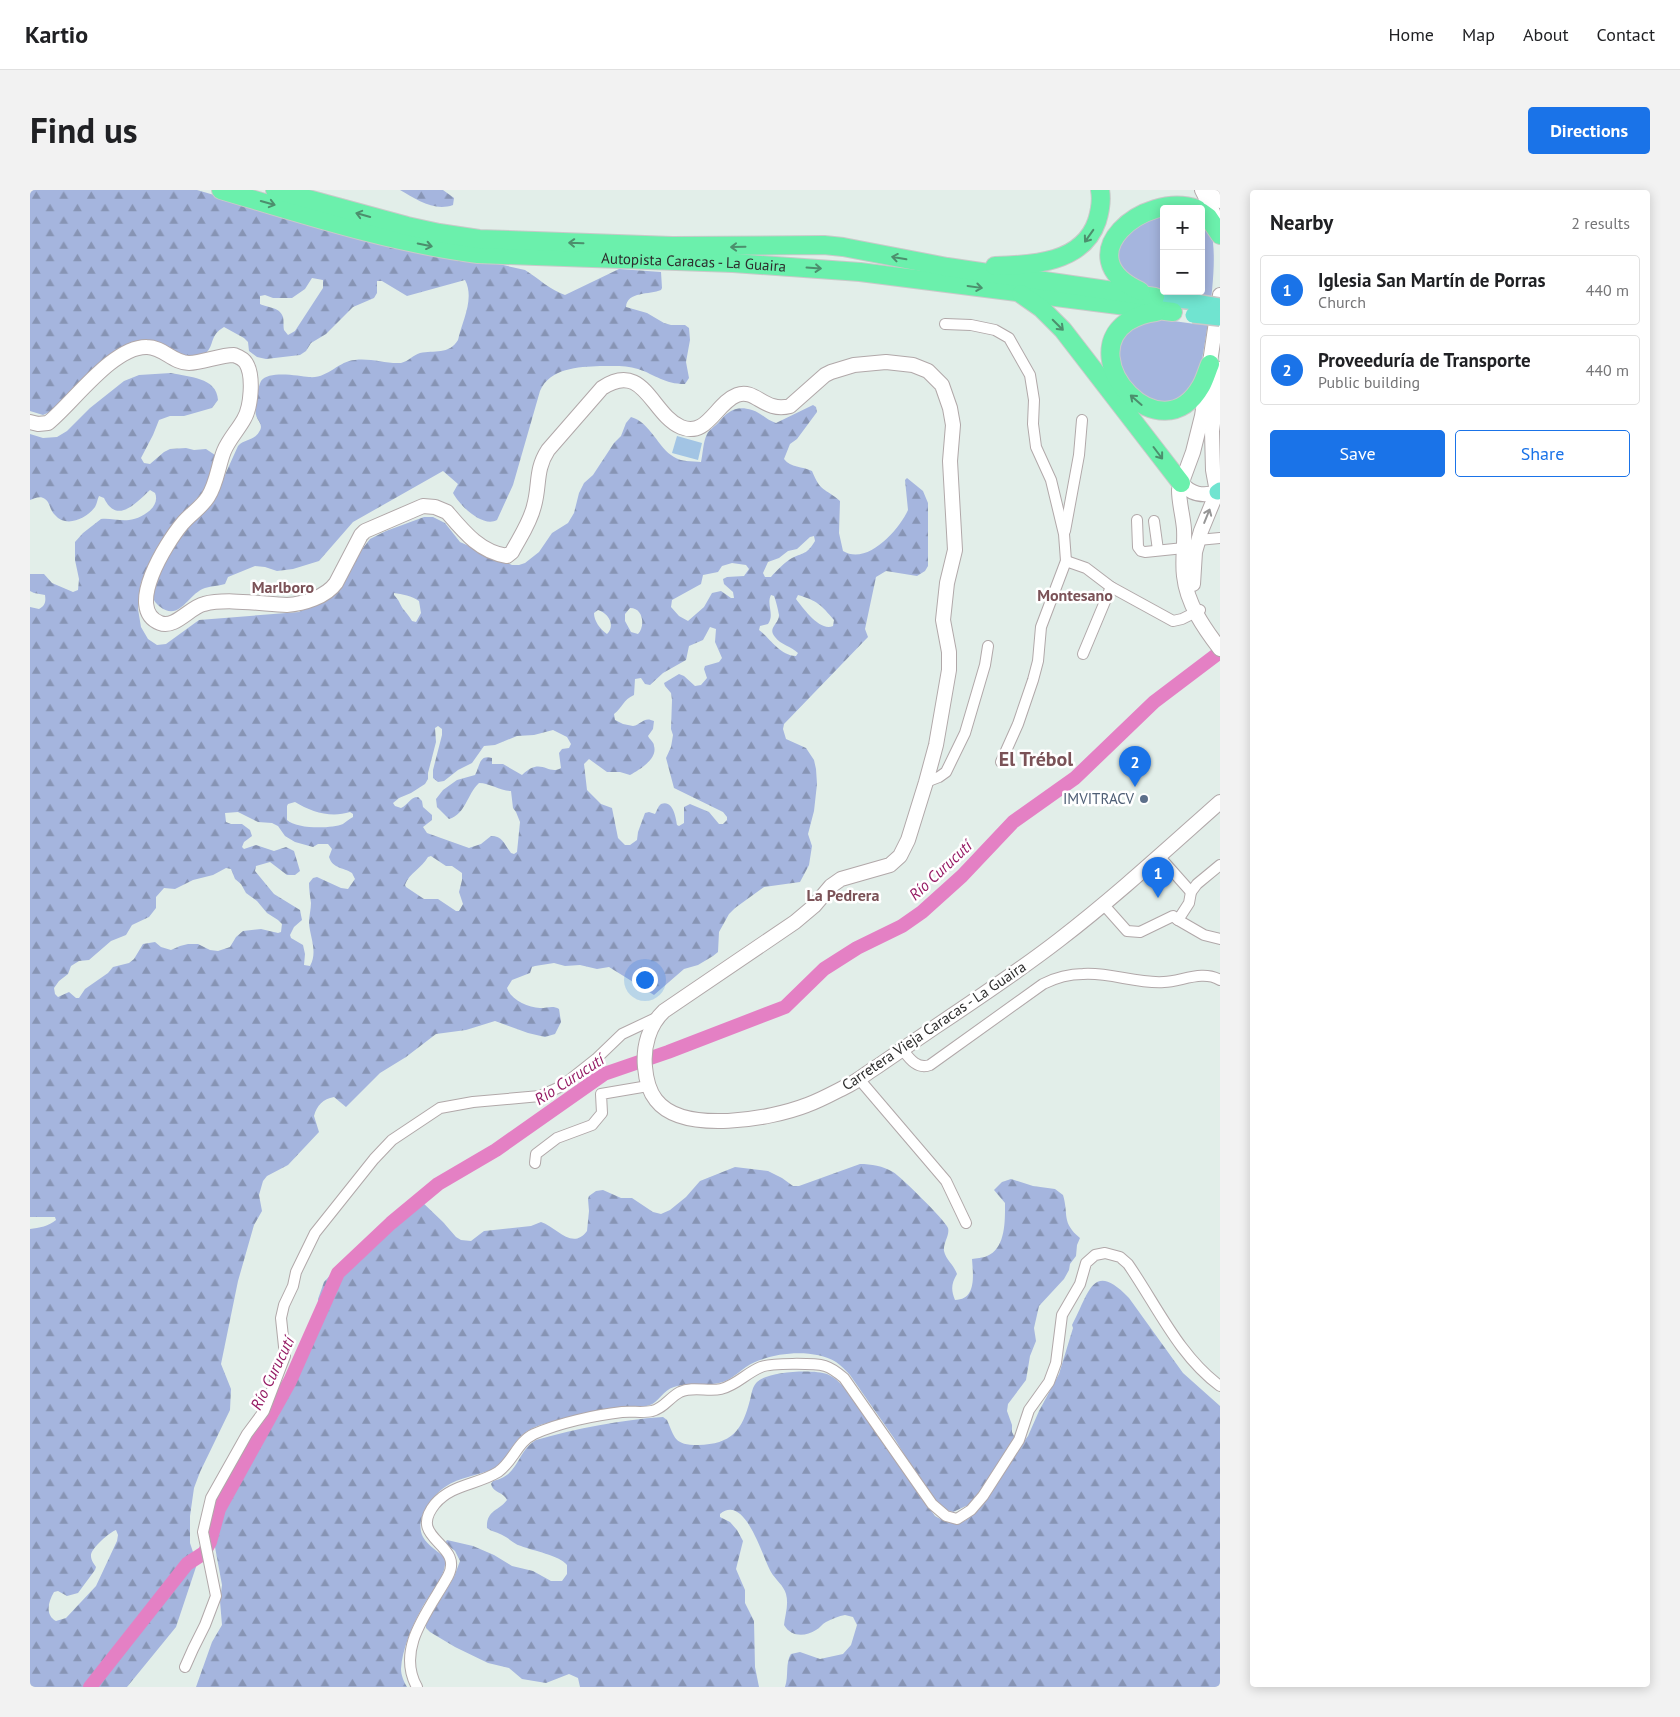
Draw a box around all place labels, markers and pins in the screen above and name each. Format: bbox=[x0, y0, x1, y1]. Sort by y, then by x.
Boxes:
pin: 2 bbox=[1119, 746, 1151, 787]
place label: IMVITRACV bbox=[1063, 789, 1134, 808]
marker: IMVITRACV bbox=[1138, 793, 1150, 805]
pin: 1 bbox=[1142, 857, 1174, 898]

